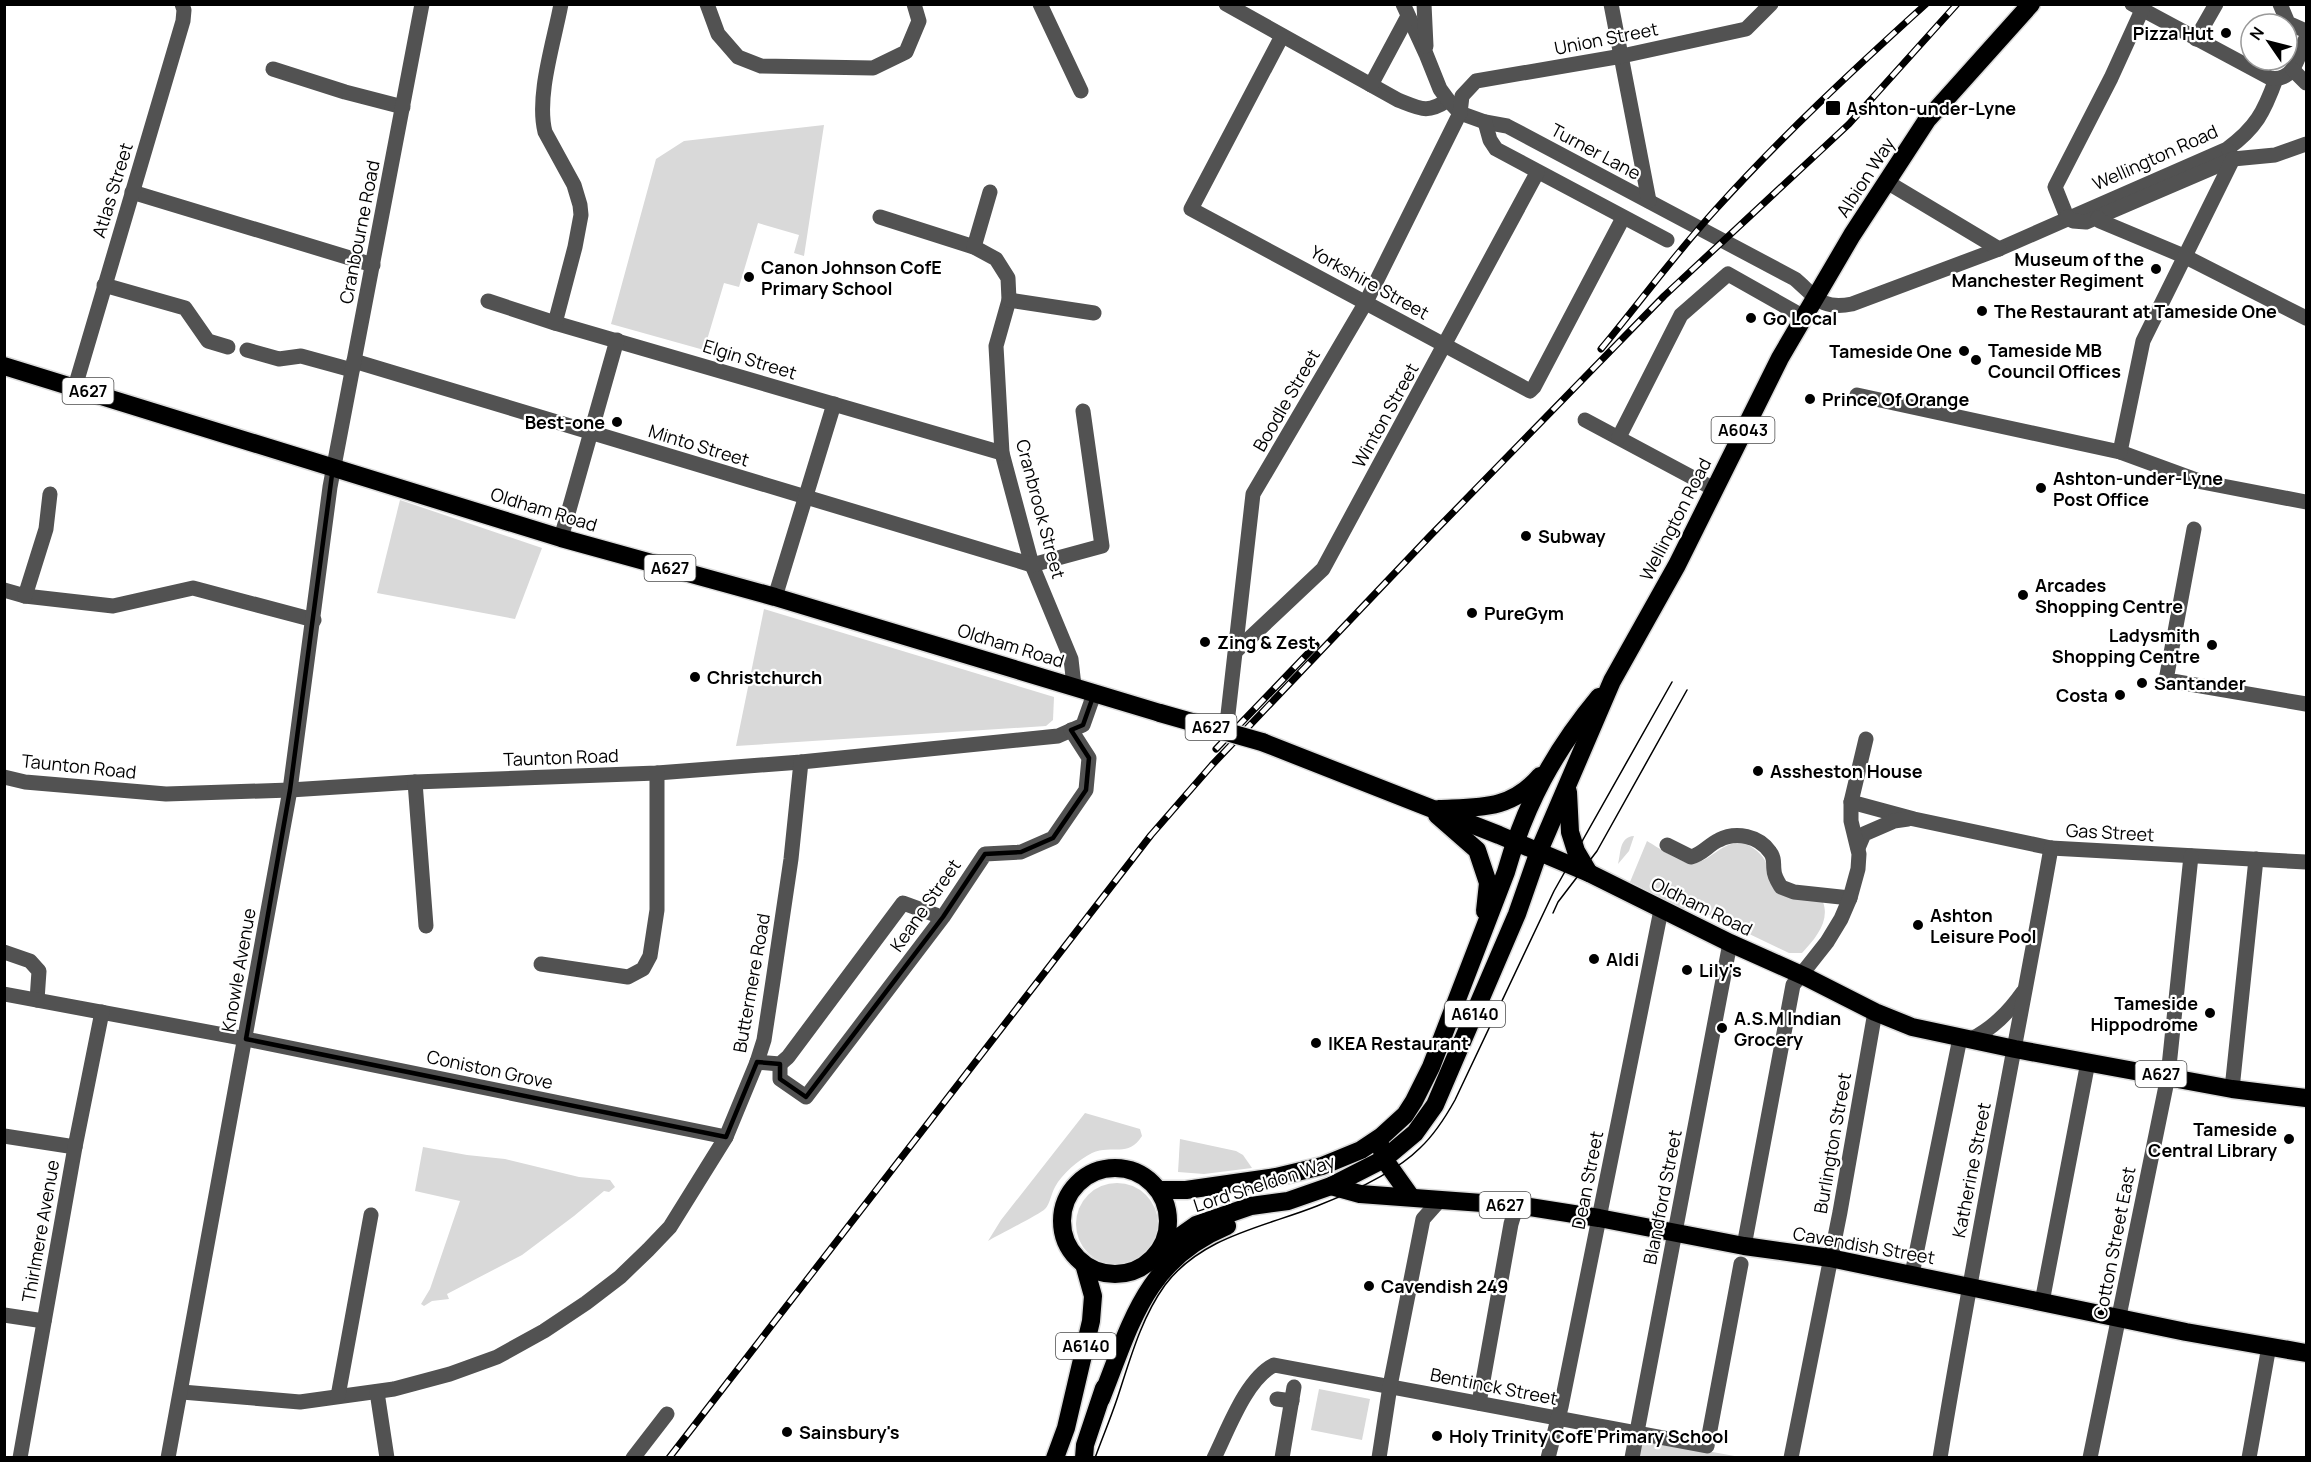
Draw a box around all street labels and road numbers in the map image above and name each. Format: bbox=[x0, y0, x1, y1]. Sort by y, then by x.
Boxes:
street label: Union Street bbox=[1552, 16, 1660, 60]
street label: Turner Lane bbox=[1547, 117, 1645, 185]
street label: Wellington Road bbox=[2089, 119, 2221, 195]
street label: Albion Way bbox=[1830, 132, 1900, 221]
street label: Atlas Street bbox=[86, 139, 138, 241]
street label: Cranbourne Road bbox=[333, 158, 385, 306]
street label: Yorkshire Street bbox=[1306, 239, 1434, 325]
street label: Elgin Street bbox=[700, 333, 800, 385]
street label: Boodle Street bbox=[1247, 345, 1325, 455]
street label: Winton Street bbox=[1346, 358, 1424, 472]
road number: A627 bbox=[62, 378, 113, 404]
road number: A6043 bbox=[1712, 417, 1774, 443]
street label: Minto Street bbox=[646, 418, 752, 472]
street label: Cranbrook Street bbox=[1011, 437, 1071, 581]
street label: Wellington Road bbox=[1634, 454, 1716, 584]
street label: Oldham Road bbox=[488, 481, 600, 537]
road number: A627 bbox=[644, 555, 696, 581]
street label: Oldham Road bbox=[955, 617, 1067, 673]
road number: A627 bbox=[1186, 714, 1236, 740]
street label: Taunton Road bbox=[503, 743, 619, 771]
street label: Taunton Road bbox=[20, 748, 138, 784]
street label: Gas Street bbox=[2065, 818, 2155, 846]
street label: Keane Street bbox=[884, 854, 966, 956]
street label: Oldham Road bbox=[1647, 871, 1757, 941]
street label: Knowle Avenue bbox=[215, 906, 261, 1034]
street label: Buttermere Road bbox=[727, 912, 775, 1054]
road number: A6140 bbox=[1445, 1001, 1505, 1027]
street label: Coniston Grove bbox=[425, 1044, 555, 1094]
road number: A627 bbox=[2136, 1061, 2186, 1087]
street label: Burlington Street bbox=[1808, 1071, 1856, 1215]
street label: Katherine Street bbox=[1946, 1100, 1996, 1240]
street label: Blandford Street bbox=[1637, 1128, 1687, 1266]
street label: Dean Street bbox=[1566, 1129, 1608, 1231]
street label: Lord Sheldon Way bbox=[1190, 1149, 1338, 1217]
street label: Thirlmere Avenue bbox=[16, 1158, 64, 1304]
street label: Cotton Street East bbox=[2087, 1165, 2141, 1321]
road number: A627 bbox=[1480, 1192, 1530, 1218]
street label: Cavendish Street bbox=[1791, 1221, 1937, 1269]
road number: A6140 bbox=[1056, 1333, 1116, 1359]
street label: Bentinck Street bbox=[1428, 1362, 1560, 1410]

